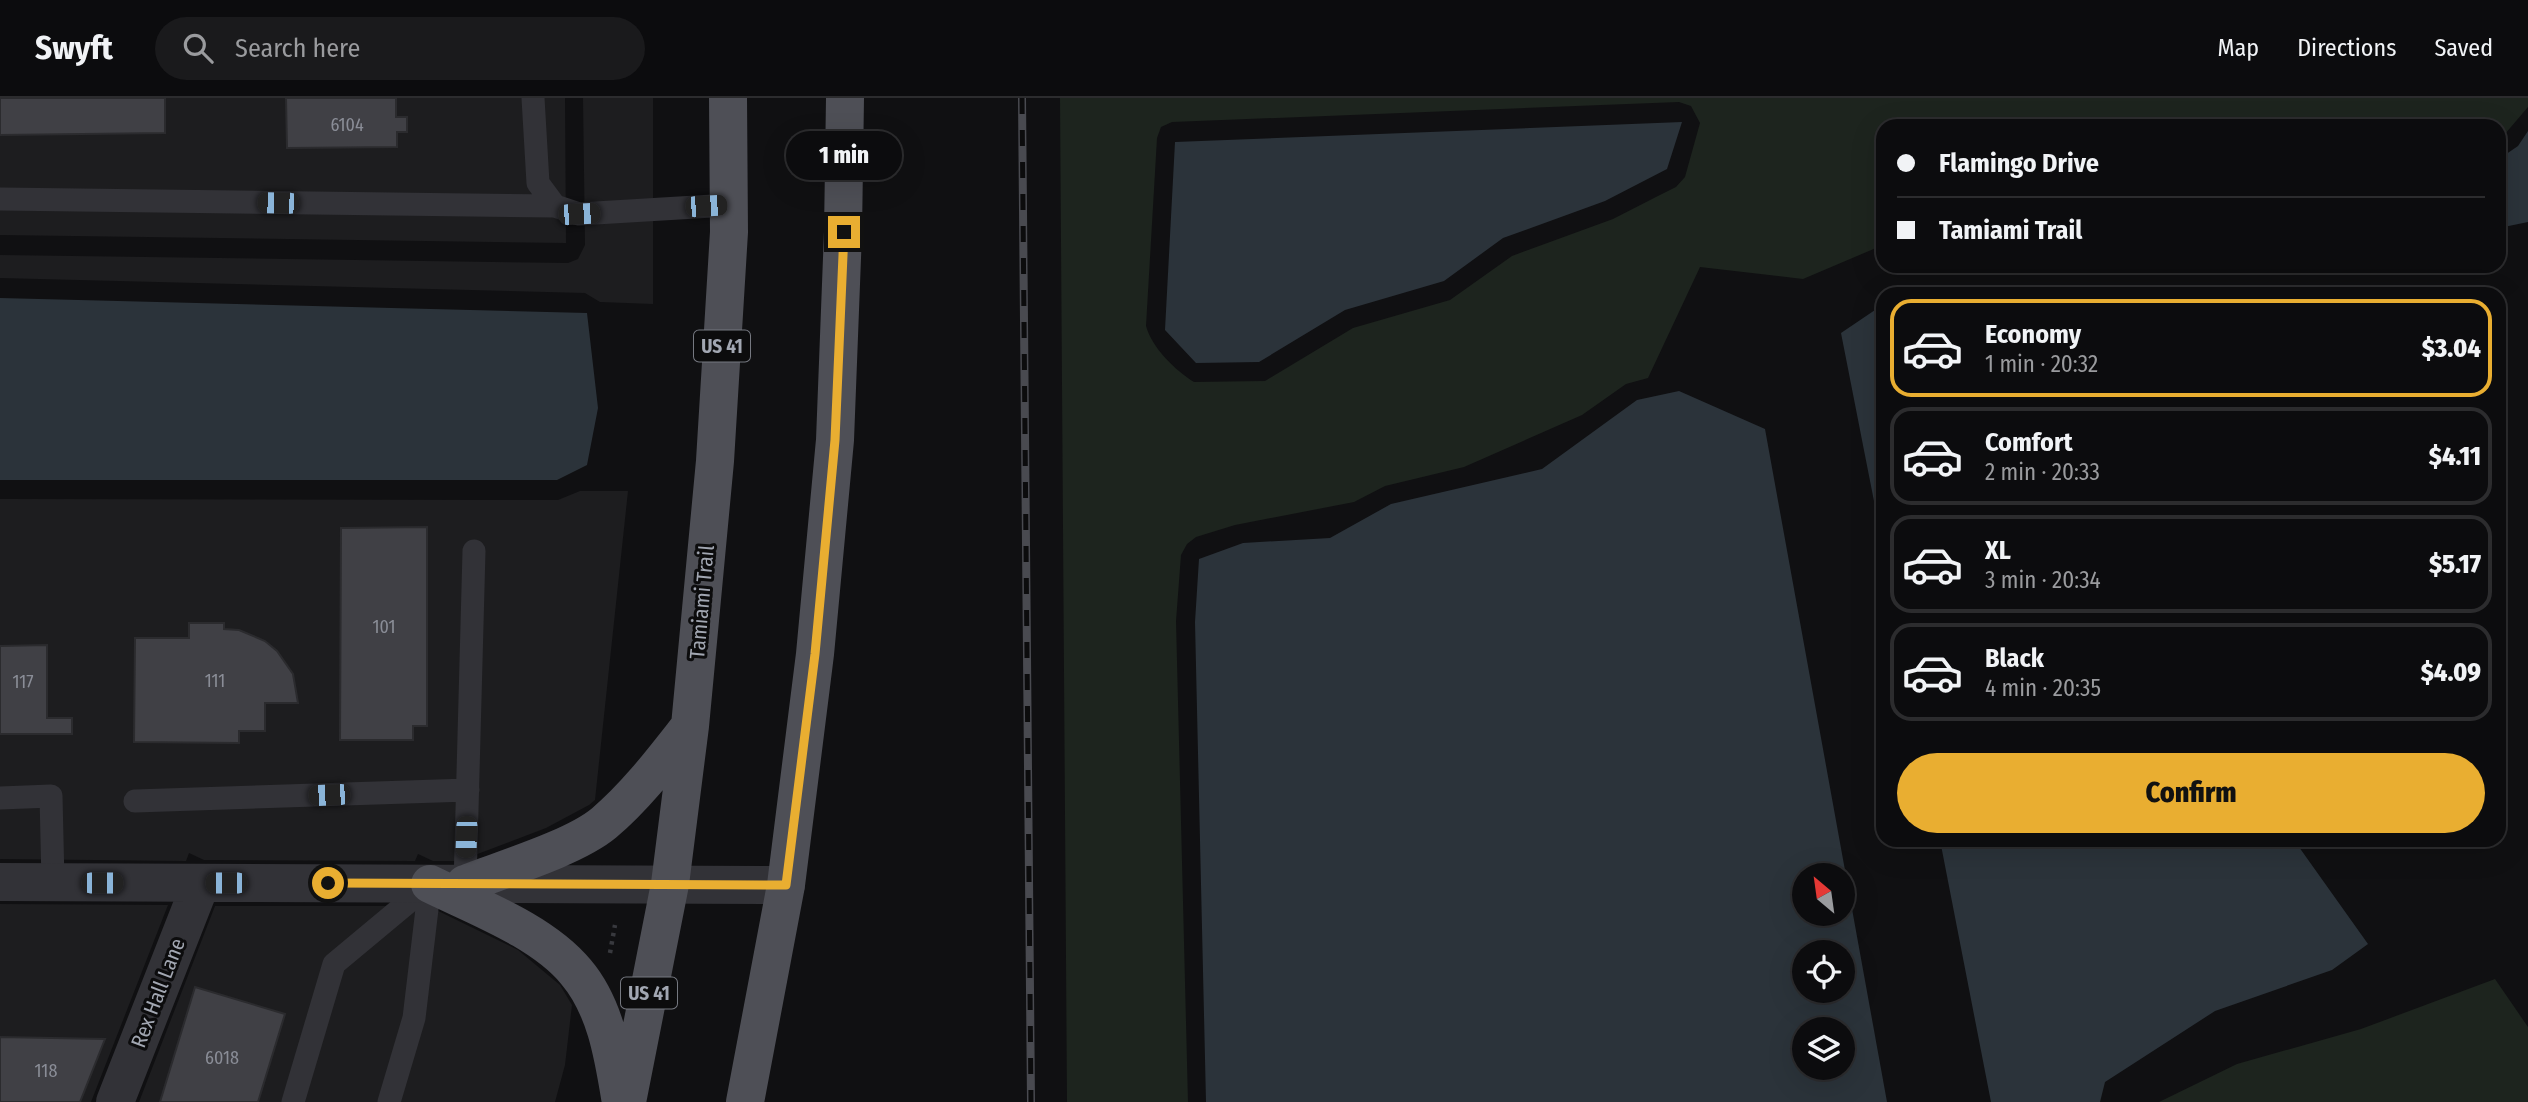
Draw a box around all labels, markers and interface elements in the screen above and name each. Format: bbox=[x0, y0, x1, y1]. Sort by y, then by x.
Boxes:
search box bbox=[155, 17, 645, 80]
text: Swyft bbox=[35, 28, 113, 68]
icon: search bbox=[179, 29, 217, 67]
text: Search here bbox=[235, 33, 360, 64]
text: Map bbox=[2218, 34, 2259, 62]
text: Directions bbox=[2297, 34, 2396, 62]
text: Saved bbox=[2434, 34, 2493, 62]
house number: 6104 bbox=[330, 114, 364, 136]
callout: 1 min bbox=[786, 130, 902, 180]
text: 1 min bbox=[819, 141, 869, 169]
text: Flamingo Drive bbox=[1939, 148, 2099, 179]
car bbox=[257, 192, 300, 214]
car bbox=[685, 194, 728, 218]
car bbox=[558, 202, 601, 226]
text: Tamiami Trail bbox=[1939, 215, 2082, 246]
route end bbox=[828, 216, 860, 248]
icon: car bbox=[1901, 317, 1964, 380]
text: Economy bbox=[1985, 319, 2081, 350]
road number: US 41 bbox=[694, 330, 750, 362]
text: $3.04 bbox=[2422, 333, 2481, 364]
text: 1 min · 20:32 bbox=[1985, 350, 2098, 378]
icon: car bbox=[1901, 425, 1964, 488]
text: Comfort bbox=[1985, 427, 2073, 458]
text: $4.11 bbox=[2429, 441, 2481, 472]
text: 2 min · 20:33 bbox=[1985, 458, 2100, 486]
icon: car bbox=[1901, 533, 1964, 596]
text: XL bbox=[1985, 535, 2011, 566]
street label: Tamiami Trail bbox=[684, 544, 720, 660]
text: $5.17 bbox=[2429, 549, 2481, 580]
text: 3 min · 20:34 bbox=[1985, 566, 2101, 594]
house number: 101 bbox=[373, 616, 395, 638]
icon: car bbox=[1901, 641, 1964, 704]
text: Black bbox=[1985, 643, 2044, 674]
text: $4.09 bbox=[2421, 657, 2481, 688]
house number: 111 bbox=[205, 670, 225, 692]
house number: 117 bbox=[12, 671, 34, 693]
text: 4 min · 20:35 bbox=[1985, 674, 2101, 702]
button: Confirm bbox=[1897, 753, 2485, 833]
car bbox=[308, 784, 351, 806]
car bbox=[455, 816, 478, 858]
north arrow bbox=[1792, 863, 1855, 926]
map controls bbox=[1792, 863, 1855, 1080]
route start bbox=[312, 867, 344, 899]
car bbox=[82, 873, 124, 894]
car bbox=[206, 873, 248, 894]
street label: Rex Hall Lane bbox=[125, 935, 191, 1051]
button: locate bbox=[1792, 940, 1855, 1003]
road number: US 41 bbox=[621, 978, 677, 1009]
button: layers bbox=[1792, 1017, 1855, 1080]
house number: 6018 bbox=[205, 1047, 239, 1069]
house number: 118 bbox=[35, 1060, 57, 1082]

